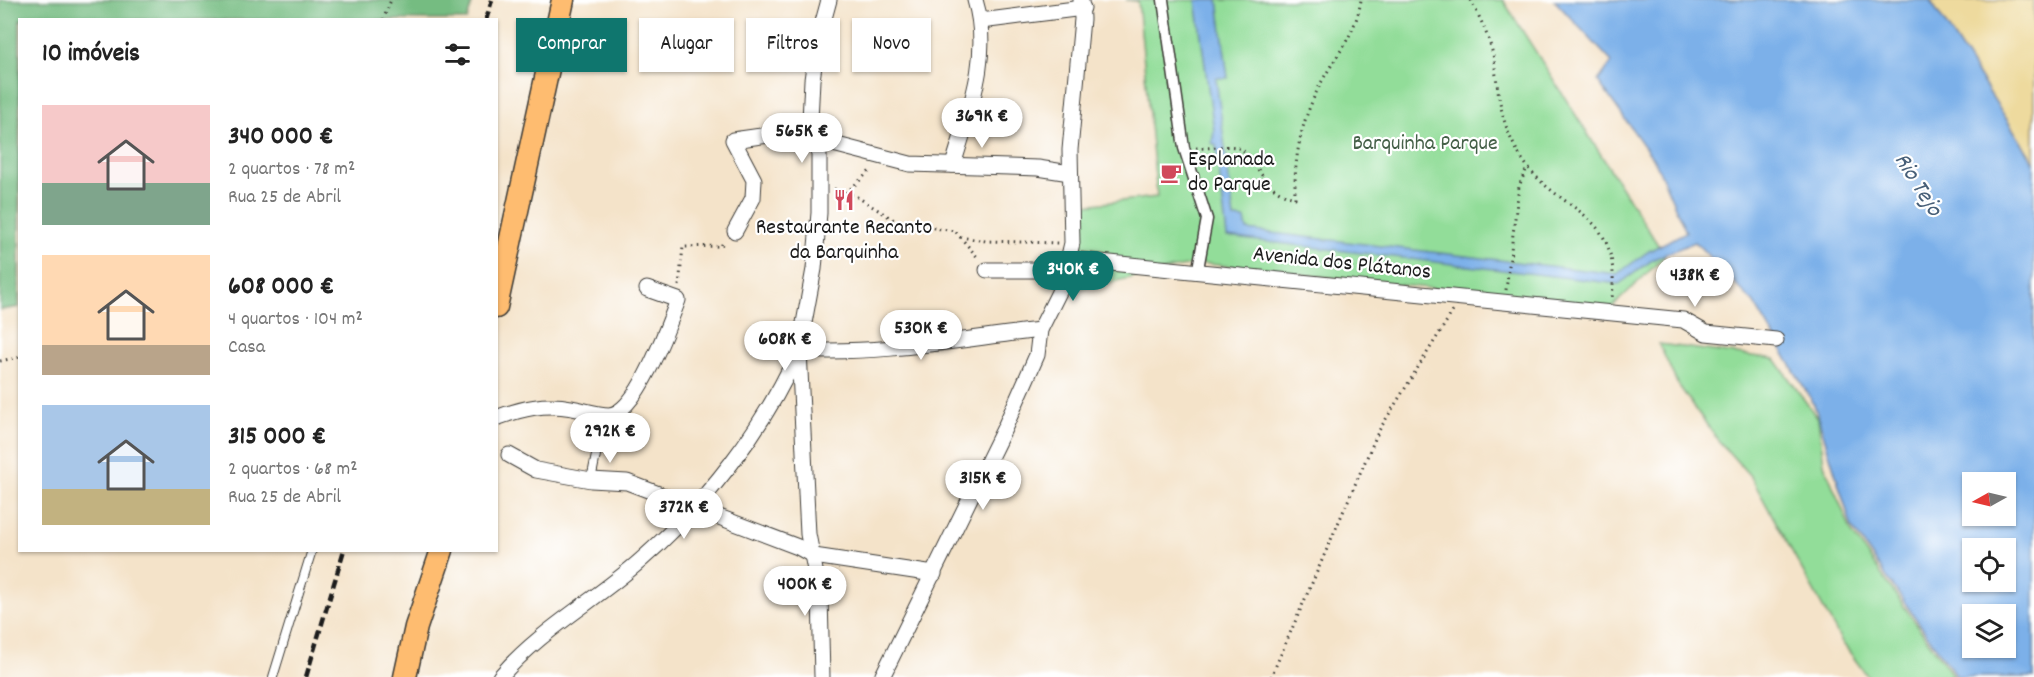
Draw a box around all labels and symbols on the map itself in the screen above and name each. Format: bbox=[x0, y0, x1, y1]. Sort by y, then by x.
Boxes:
pin: 369K € bbox=[933, 98, 1031, 149]
pin: 565K € bbox=[753, 113, 851, 164]
park label: Barquinha Parque bbox=[1352, 129, 1498, 160]
place label: Esplanada do Parque bbox=[1188, 145, 1275, 201]
water label: Rio Tejo bbox=[1884, 147, 1950, 225]
cafe icon: Esplanada do Parque bbox=[1159, 161, 1183, 185]
restaurant icon: Restaurante Recanto da Barquinha bbox=[832, 188, 856, 212]
place label: Restaurante Recanto da Barquinha bbox=[756, 213, 932, 269]
street label: Avenida dos Plátanos bbox=[1251, 239, 1433, 289]
pin: 340K € bbox=[1024, 251, 1122, 302]
pin: 438K € bbox=[1646, 257, 1744, 308]
pin: 530K € bbox=[872, 310, 970, 361]
pin: 608K € bbox=[736, 321, 834, 372]
pin: 292K € bbox=[561, 413, 659, 464]
pin: 315K € bbox=[934, 460, 1032, 511]
north arrow bbox=[1962, 472, 2016, 526]
pin: 372K € bbox=[635, 489, 733, 540]
pin: 400K € bbox=[756, 566, 854, 617]

